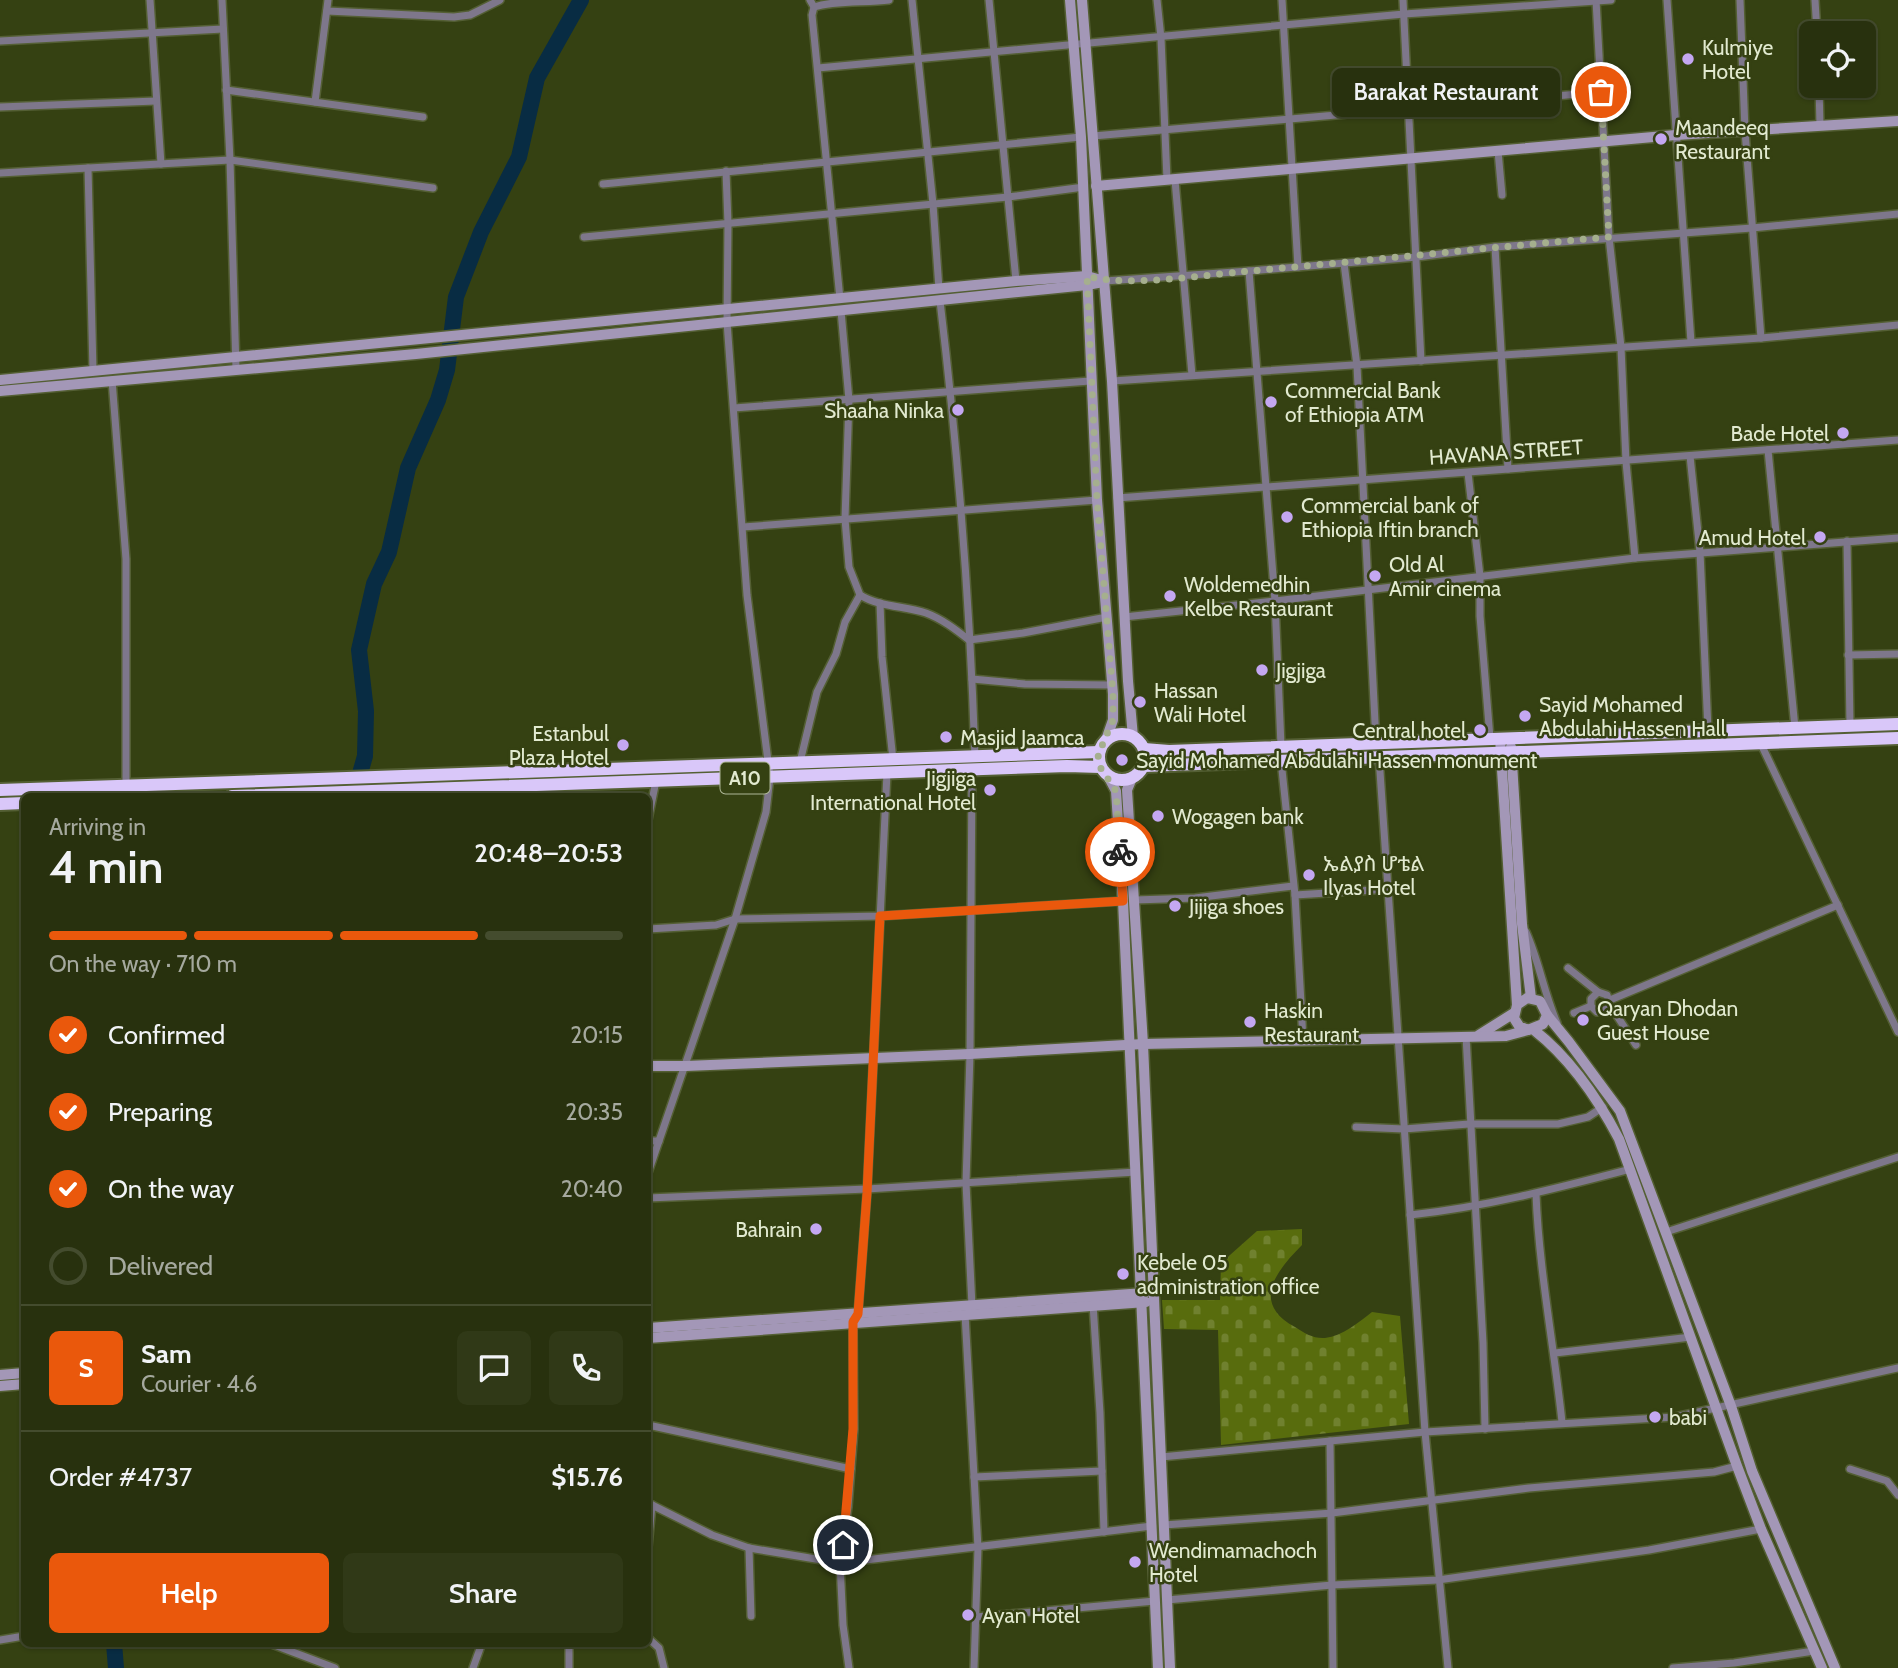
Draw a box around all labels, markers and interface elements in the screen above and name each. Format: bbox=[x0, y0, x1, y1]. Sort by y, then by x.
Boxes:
map controls bbox=[1799, 21, 1876, 98]
button: locate bbox=[1799, 21, 1876, 98]
place label: Kulmiye Hotel bbox=[1702, 35, 1774, 84]
marker: Kulmiye Hotel bbox=[1680, 51, 1696, 67]
pin bbox=[1571, 62, 1631, 122]
callout: Barakat Restaurant bbox=[1332, 68, 1559, 116]
icon: bag bbox=[1582, 73, 1620, 111]
text: Barakat Restaurant bbox=[1354, 78, 1538, 106]
place label: Maandeeq Restaurant bbox=[1675, 115, 1770, 164]
marker: Maandeeq Restaurant bbox=[1653, 131, 1669, 147]
place label: Commercial Bank of Ethiopia ATM bbox=[1285, 378, 1441, 427]
marker: Commercial Bank of Ethiopia ATM bbox=[1263, 394, 1279, 410]
place label: Shaaha Ninka bbox=[824, 398, 944, 423]
marker: Shaaha Ninka bbox=[950, 402, 966, 418]
place label: Bade Hotel bbox=[1731, 421, 1829, 446]
marker: Bade Hotel bbox=[1835, 425, 1851, 441]
street label: HAVANA STREET bbox=[1428, 434, 1584, 470]
place label: Commercial bank of Ethiopia Iftin branch bbox=[1301, 493, 1479, 542]
marker: Commercial bank of Ethiopia Iftin branch bbox=[1279, 509, 1295, 525]
place label: Amud Hotel bbox=[1699, 525, 1806, 550]
marker: Amud Hotel bbox=[1812, 529, 1828, 545]
place label: Old Al Amir cinema bbox=[1389, 552, 1501, 601]
marker: Old Al Amir cinema bbox=[1367, 568, 1383, 584]
place label: Woldemedhin Kelbe Restaurant bbox=[1184, 572, 1333, 621]
marker: Woldemedhin Kelbe Restaurant bbox=[1162, 588, 1178, 604]
place label: Jigjiga bbox=[1275, 658, 1326, 684]
marker: Jigjiga bbox=[1254, 662, 1270, 678]
place label: Hassan Wali Hotel bbox=[1154, 678, 1246, 727]
place label: Sayid Mohamed Abdulahi Hassen Hall bbox=[1539, 692, 1726, 741]
marker: Hassan Wali Hotel bbox=[1132, 694, 1148, 710]
marker: Sayid Mohamed Abdulahi Hassen Hall bbox=[1517, 708, 1533, 724]
place label: Central hotel bbox=[1352, 718, 1466, 743]
place label: Estanbul Plaza Hotel bbox=[509, 721, 609, 770]
marker: Central hotel bbox=[1472, 722, 1488, 738]
place label: Masjid Jaamca bbox=[960, 725, 1084, 751]
marker: Masjid Jaamca bbox=[938, 729, 954, 745]
marker: Estanbul Plaza Hotel bbox=[615, 737, 631, 753]
place label: Sayid Mohamed Abdulahi Hassen monument bbox=[1136, 748, 1537, 773]
marker: Sayid Mohamed Abdulahi Hassen monument bbox=[1114, 752, 1130, 768]
road number: A10 bbox=[720, 762, 770, 793]
place label: Jigjiga International Hotel bbox=[810, 766, 976, 815]
marker: Jigjiga International Hotel bbox=[982, 782, 998, 798]
place label: Wogagen bank bbox=[1172, 804, 1304, 829]
marker: Wogagen bank bbox=[1150, 808, 1166, 824]
text: Arriving in bbox=[49, 813, 146, 841]
courier bbox=[1085, 817, 1155, 887]
icon: bike bbox=[1101, 833, 1139, 871]
text: 20:48–20:53 bbox=[474, 837, 623, 869]
text: 4 min bbox=[49, 839, 163, 895]
place label: ኤልያስ ሆቴል Ilyas Hotel bbox=[1323, 851, 1425, 900]
marker: ኤልያስ ሆቴል Ilyas Hotel bbox=[1301, 867, 1317, 883]
place label: Jijiga shoes bbox=[1188, 894, 1284, 920]
marker: Jijiga shoes bbox=[1167, 898, 1183, 914]
text: On the way · 710 m bbox=[49, 950, 237, 978]
place label: Qaryan Dhodan Guest House bbox=[1597, 996, 1738, 1045]
place label: Haskin Restaurant bbox=[1264, 998, 1359, 1047]
marker: Qaryan Dhodan Guest House bbox=[1575, 1012, 1591, 1028]
marker: Haskin Restaurant bbox=[1242, 1014, 1258, 1030]
icon: check bbox=[49, 1016, 87, 1054]
text: Confirmed bbox=[108, 1019, 225, 1051]
text: 20:15 bbox=[570, 1021, 623, 1049]
icon: check bbox=[49, 1093, 87, 1131]
text: Preparing bbox=[108, 1096, 212, 1128]
text: 20:35 bbox=[565, 1098, 623, 1126]
icon: check bbox=[49, 1170, 87, 1208]
text: On the way bbox=[108, 1173, 234, 1205]
text: 20:40 bbox=[561, 1175, 623, 1203]
place label: Bahrain bbox=[735, 1217, 802, 1242]
marker: Bahrain bbox=[808, 1221, 824, 1237]
text: Delivered bbox=[108, 1250, 213, 1282]
place label: Kebele 05 administration office bbox=[1137, 1250, 1320, 1299]
marker: Kebele 05 administration office bbox=[1115, 1266, 1131, 1282]
button: chat bbox=[457, 1331, 531, 1405]
button: phone bbox=[549, 1331, 623, 1405]
text: Sam bbox=[141, 1338, 192, 1370]
text: S bbox=[78, 1352, 94, 1384]
text: Courier · 4.6 bbox=[141, 1370, 257, 1398]
place label: babi bbox=[1669, 1405, 1707, 1430]
marker: babi bbox=[1647, 1409, 1663, 1425]
text: Order #4737 bbox=[49, 1461, 192, 1493]
text: $15.76 bbox=[551, 1461, 623, 1493]
pin bbox=[813, 1515, 873, 1575]
icon: home bbox=[824, 1526, 862, 1564]
place label: Wendimamachoch Hotel bbox=[1149, 1538, 1317, 1587]
button: Help bbox=[49, 1553, 329, 1633]
button: Share bbox=[343, 1553, 623, 1633]
marker: Wendimamachoch Hotel bbox=[1127, 1554, 1143, 1570]
place label: Ayan Hotel bbox=[982, 1603, 1080, 1628]
marker: Ayan Hotel bbox=[960, 1607, 976, 1623]

